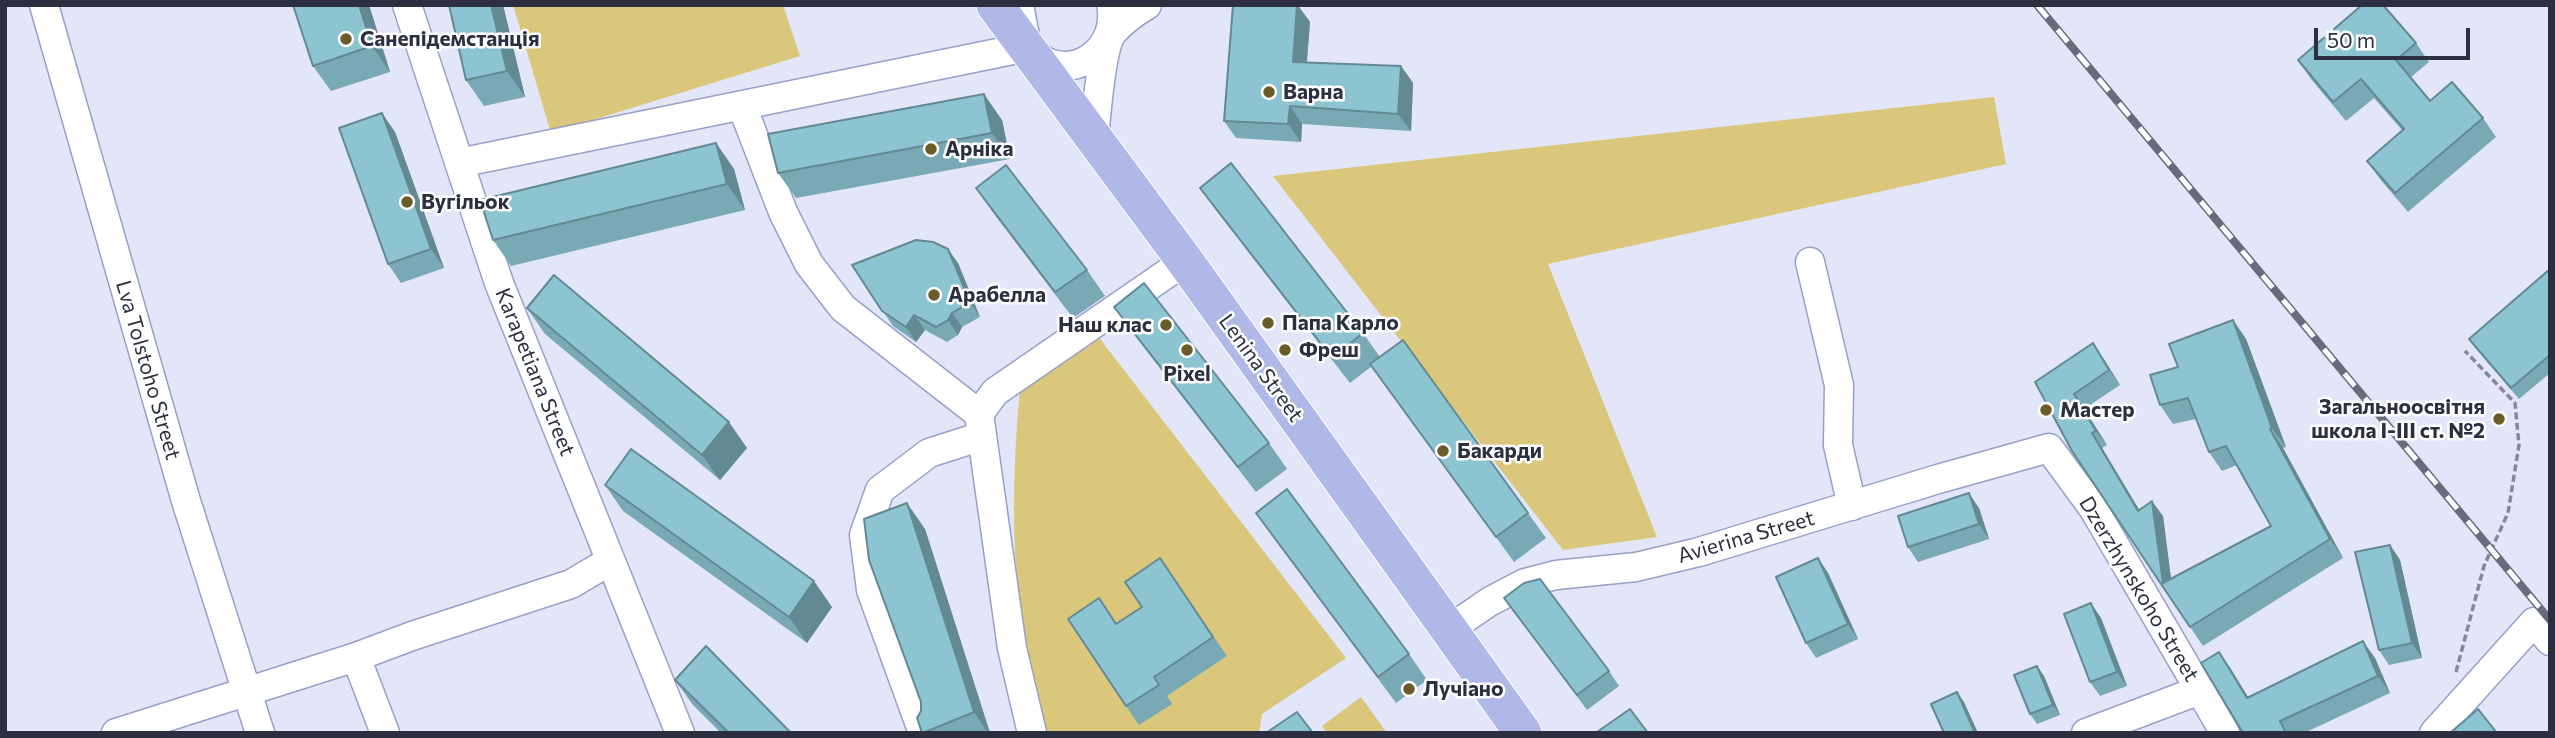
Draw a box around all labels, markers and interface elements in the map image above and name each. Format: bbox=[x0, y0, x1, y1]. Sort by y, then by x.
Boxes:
scale bar bbox=[2317, 14, 2473, 58]
place label: Санепідемстанція bbox=[360, 26, 540, 52]
text: 50 m bbox=[2327, 27, 2375, 52]
marker: Санепідемстанція bbox=[338, 31, 354, 47]
place label: Варна bbox=[1283, 79, 1343, 105]
marker: Варна bbox=[1261, 84, 1277, 100]
place label: Арніка bbox=[945, 136, 1013, 162]
marker: Арніка bbox=[923, 141, 939, 157]
place label: Вугільок bbox=[421, 189, 510, 215]
marker: Вугільок bbox=[399, 194, 415, 210]
street label: Lva Tolstoho Street bbox=[110, 278, 186, 462]
place label: Арабелла bbox=[948, 282, 1046, 308]
street label: Karapetiana Street bbox=[490, 284, 580, 460]
marker: Арабелла bbox=[926, 287, 942, 303]
street label: Lenina Street bbox=[1214, 309, 1308, 427]
place label: Папа Карло bbox=[1282, 310, 1399, 336]
place label: Наш клас bbox=[1058, 312, 1152, 338]
marker: Папа Карло bbox=[1260, 315, 1276, 331]
marker: Наш клас bbox=[1158, 317, 1174, 333]
place label: Фреш bbox=[1299, 337, 1359, 363]
marker: Pixel bbox=[1179, 342, 1195, 358]
marker: Фреш bbox=[1277, 342, 1293, 358]
place label: Pixel bbox=[1163, 361, 1211, 387]
place label: Загальноосвітня школа І-ІІІ ст. №2 bbox=[2311, 394, 2485, 444]
place label: Мастер bbox=[2060, 397, 2135, 423]
marker: Мастер bbox=[2038, 402, 2054, 418]
marker: Загальноосвітня школа І-ІІІ ст. №2 bbox=[2491, 411, 2507, 427]
place label: Бакарди bbox=[1457, 438, 1542, 464]
marker: Бакарди bbox=[1435, 443, 1451, 459]
street label: Dzerzhynskoho Street bbox=[2074, 492, 2204, 686]
street label: Avierina Street bbox=[1675, 505, 1817, 569]
place label: Лучіано bbox=[1423, 676, 1504, 702]
marker: Лучіано bbox=[1401, 681, 1417, 697]

